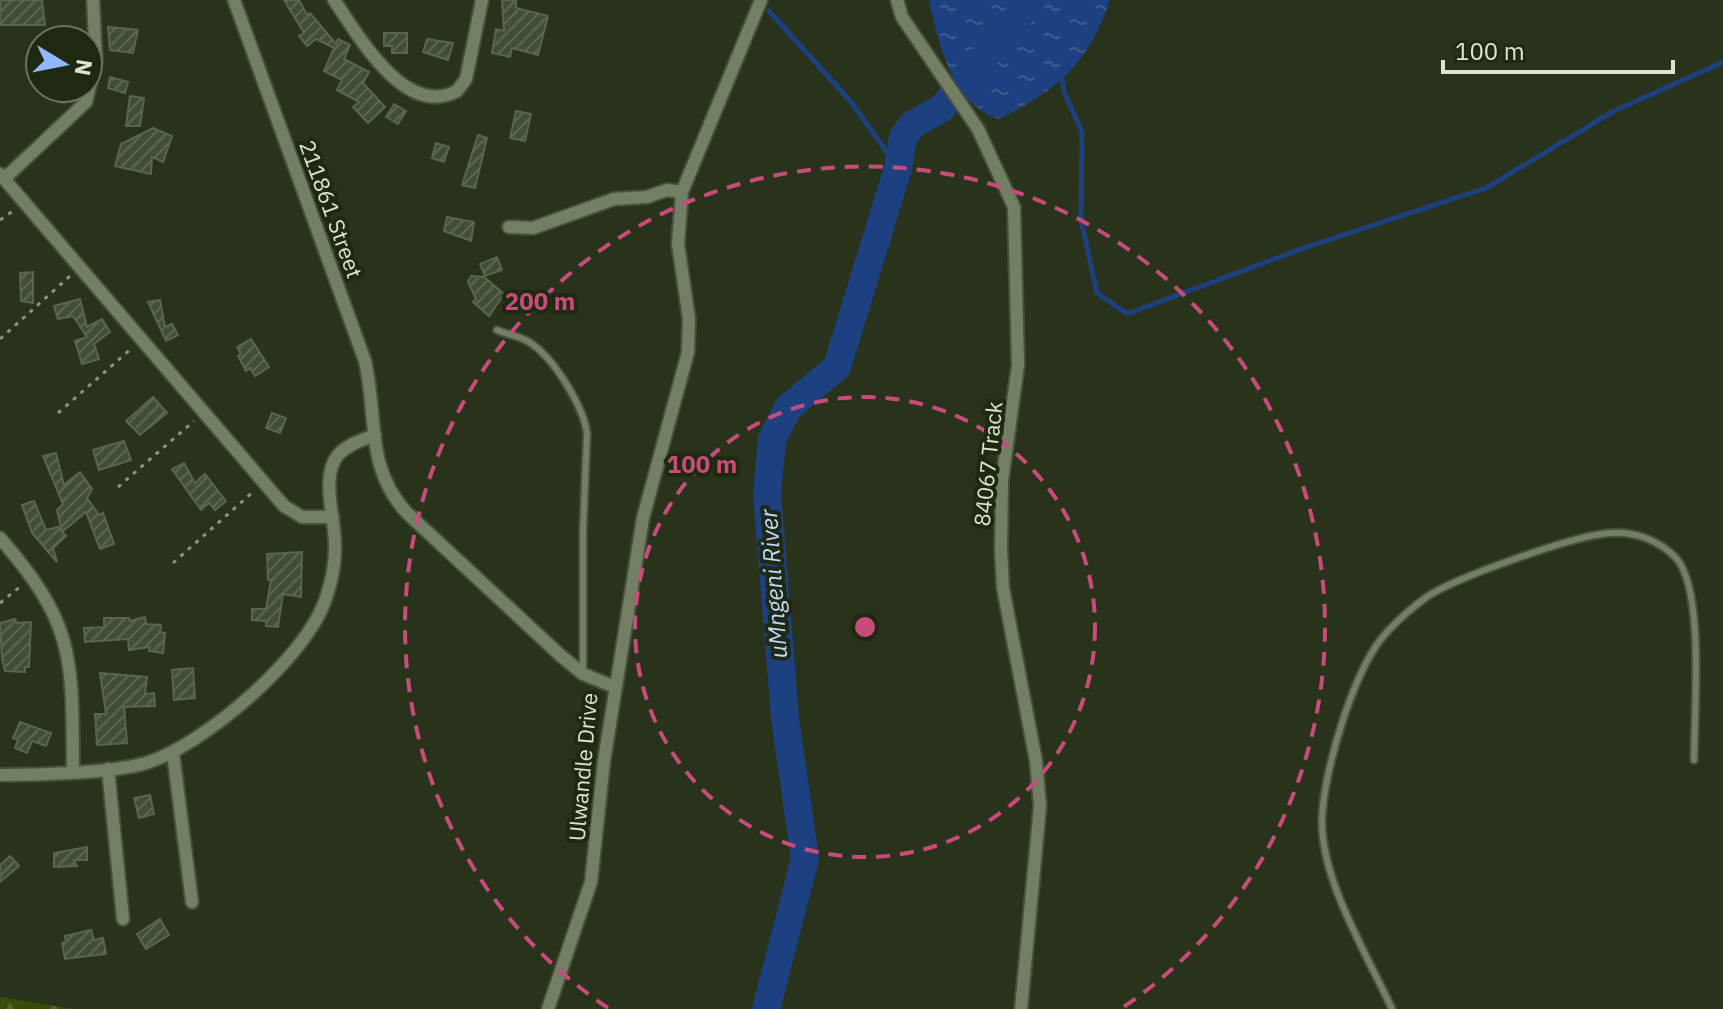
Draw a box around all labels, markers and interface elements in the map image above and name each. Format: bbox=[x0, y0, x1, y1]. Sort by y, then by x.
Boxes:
north arrow bbox=[24, 24, 104, 104]
scale bar bbox=[1443, 24, 1673, 74]
text: 100 m bbox=[1455, 35, 1525, 67]
text: N bbox=[69, 57, 100, 78]
street label: 211861 Street bbox=[293, 136, 370, 282]
text: 200 m bbox=[505, 285, 575, 317]
street label: 84067 Track bbox=[967, 400, 1009, 528]
text: 100 m bbox=[667, 448, 737, 480]
water label: uMngeni River bbox=[752, 507, 794, 660]
centre of rings bbox=[851, 613, 879, 641]
street label: Ulwandle Drive bbox=[562, 692, 603, 842]

